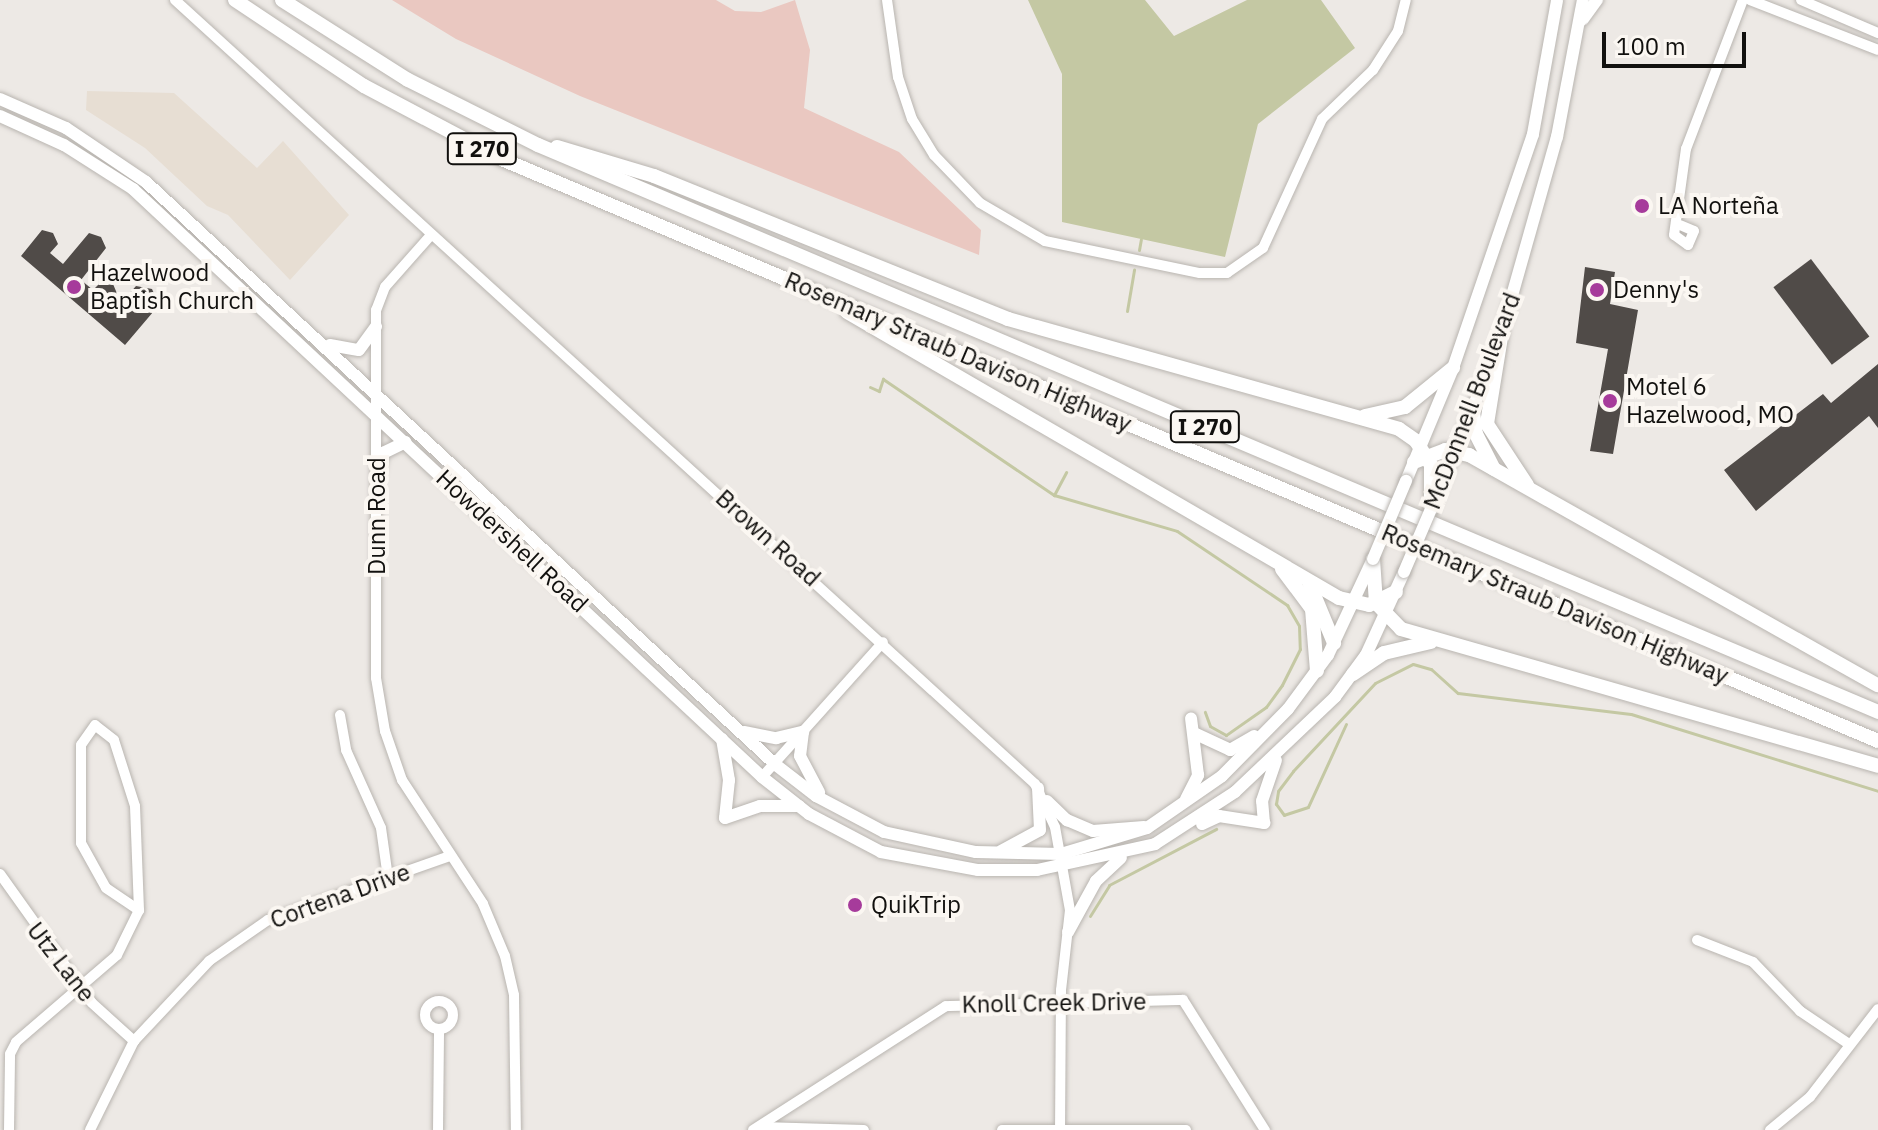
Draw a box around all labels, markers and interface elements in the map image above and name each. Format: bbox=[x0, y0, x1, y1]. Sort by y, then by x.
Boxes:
scale bar bbox=[1606, 16, 1750, 66]
text: 100 m bbox=[1616, 30, 1686, 62]
road number: I 270 bbox=[446, 131, 518, 167]
place label: LA Norteña bbox=[1658, 192, 1779, 220]
marker: LA Norteña bbox=[1633, 197, 1651, 215]
place label: Hazelwood Baptish Church bbox=[90, 259, 254, 315]
street label: Rosemary Straub Davison Highway bbox=[780, 266, 1136, 438]
place label: Denny's bbox=[1613, 276, 1699, 304]
marker: Hazelwood Baptish Church bbox=[65, 278, 83, 296]
marker: Denny's bbox=[1588, 281, 1606, 299]
street label: McDonnell Boulevard bbox=[1417, 289, 1527, 513]
place label: Motel 6 Hazelwood, MO bbox=[1626, 373, 1794, 429]
marker: Motel 6 Hazelwood, MO bbox=[1601, 392, 1619, 410]
road number: I 270 bbox=[1169, 409, 1241, 445]
street label: Dunn Road bbox=[363, 457, 391, 575]
street label: Howdershell Road bbox=[430, 463, 594, 619]
street label: Brown Road bbox=[710, 484, 826, 592]
street label: Rosemary Straub Davison Highway bbox=[1377, 518, 1733, 690]
street label: Cortena Drive bbox=[266, 857, 414, 935]
place label: QuikTrip bbox=[871, 891, 961, 919]
marker: QuikTrip bbox=[846, 896, 864, 914]
street label: Utz Lane bbox=[21, 916, 101, 1008]
street label: Knoll Creek Drive bbox=[961, 987, 1147, 1019]

